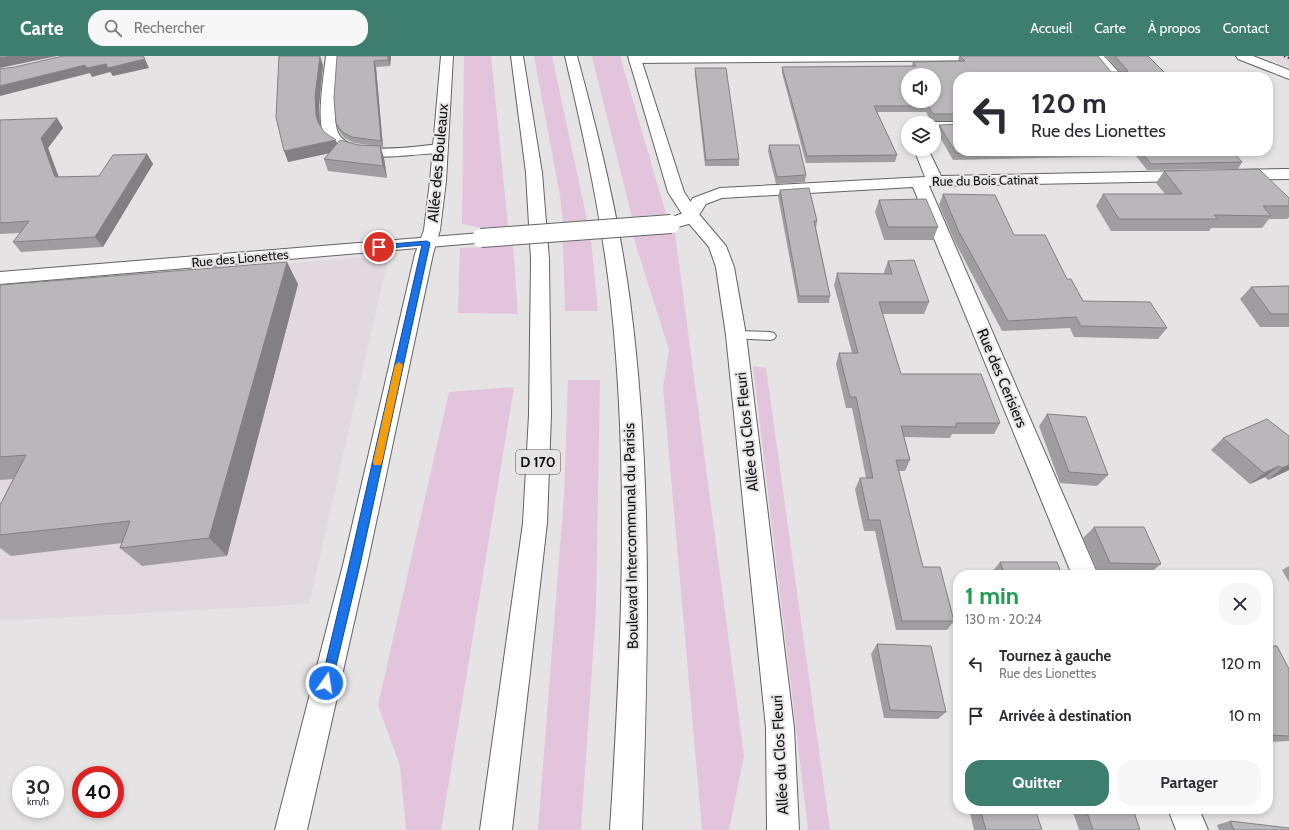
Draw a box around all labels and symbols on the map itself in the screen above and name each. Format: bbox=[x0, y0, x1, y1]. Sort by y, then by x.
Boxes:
street label: Allée des Bouleaux bbox=[424, 103, 452, 223]
street label: Rue du Bois Catinat bbox=[932, 171, 1039, 189]
pin bbox=[362, 230, 396, 264]
street label: Rue des Lionettes bbox=[191, 246, 290, 270]
street label: Rue des Cerisiers bbox=[973, 326, 1031, 430]
street label: Allée du Clos Fleuri bbox=[732, 372, 762, 492]
street label: Boulevard Intercommunal du Parisis bbox=[620, 423, 642, 649]
road number: D 170 bbox=[516, 450, 560, 474]
position arrow bbox=[305, 662, 347, 704]
street label: Allée du Clos Fleuri bbox=[768, 695, 792, 815]
speed limit sign: 40 bbox=[72, 766, 124, 818]

